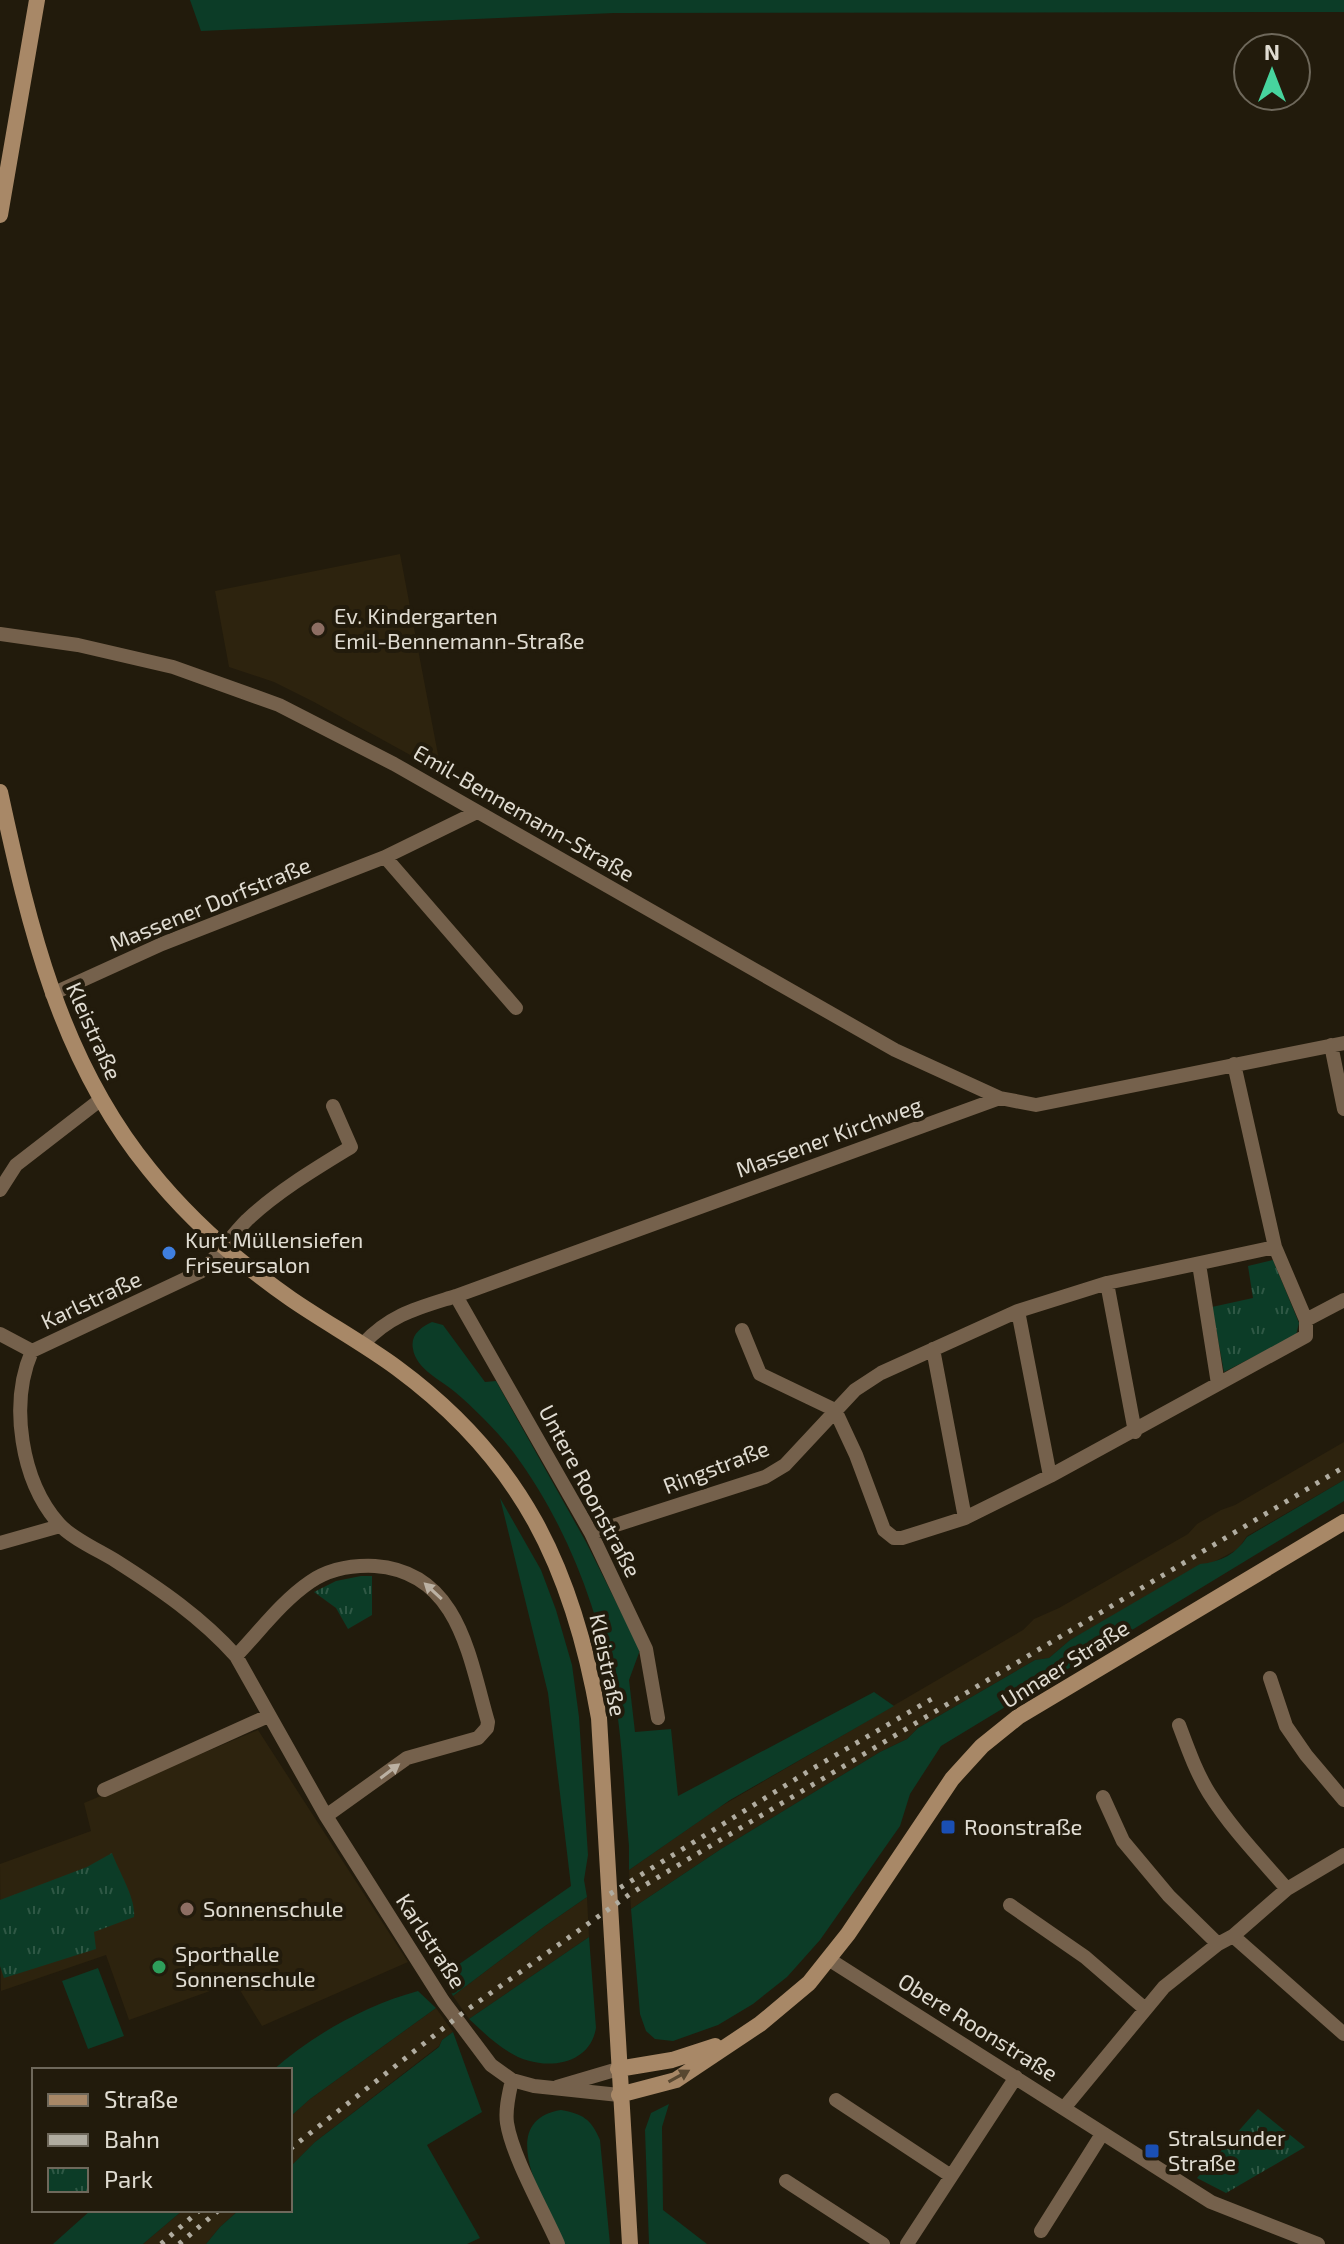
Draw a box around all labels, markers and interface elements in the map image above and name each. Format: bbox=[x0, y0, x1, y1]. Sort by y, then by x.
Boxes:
north arrow bbox=[1232, 32, 1312, 112]
text: N bbox=[1264, 38, 1280, 64]
place label: Ev. Kindergarten Emil-Bennemann-Straße bbox=[334, 602, 585, 653]
marker: Ev. Kindergarten Emil-Bennemann-Straße bbox=[309, 620, 327, 638]
street label: Emil-Bennemann-Straße bbox=[410, 738, 639, 886]
street label: Massener Dorfstraße bbox=[105, 851, 314, 955]
street label: Kleistraße bbox=[62, 978, 128, 1083]
street label: Massener Kirchweg bbox=[732, 1090, 925, 1182]
place label: Kurt Müllensiefen Friseursalon bbox=[185, 1226, 363, 1277]
marker: Kurt Müllensiefen Friseursalon bbox=[160, 1244, 178, 1262]
street label: Karlstraße bbox=[36, 1265, 145, 1334]
street label: Untere Roonstraße bbox=[535, 1400, 647, 1581]
street label: Ringstraße bbox=[659, 1434, 772, 1498]
one-way arrow bbox=[424, 1582, 443, 1600]
street label: Kleistraße bbox=[585, 1611, 632, 1718]
street label: Unnaer Straße bbox=[996, 1614, 1133, 1713]
one-way arrow bbox=[379, 1763, 401, 1779]
place label: Roonstraße bbox=[964, 1813, 1082, 1839]
marker: Roonstraße bbox=[939, 1818, 957, 1836]
street label: Karlstraße bbox=[392, 1888, 472, 1993]
place label: Sonnenschule bbox=[203, 1895, 344, 1921]
marker: Sonnenschule bbox=[178, 1900, 196, 1918]
place label: Sporthalle Sonnenschule bbox=[175, 1940, 316, 1991]
marker: Sporthalle Sonnenschule bbox=[150, 1958, 168, 1976]
street label: Obere Roonstraße bbox=[894, 1967, 1063, 2086]
legend bbox=[32, 2068, 292, 2212]
one-way arrow bbox=[668, 2070, 690, 2084]
text: Straße bbox=[104, 2084, 178, 2113]
text: Bahn bbox=[104, 2124, 160, 2153]
place label: Stralsunder Straße bbox=[1168, 2124, 1286, 2175]
marker: Stralsunder Straße bbox=[1143, 2142, 1161, 2160]
text: Park bbox=[104, 2164, 153, 2193]

